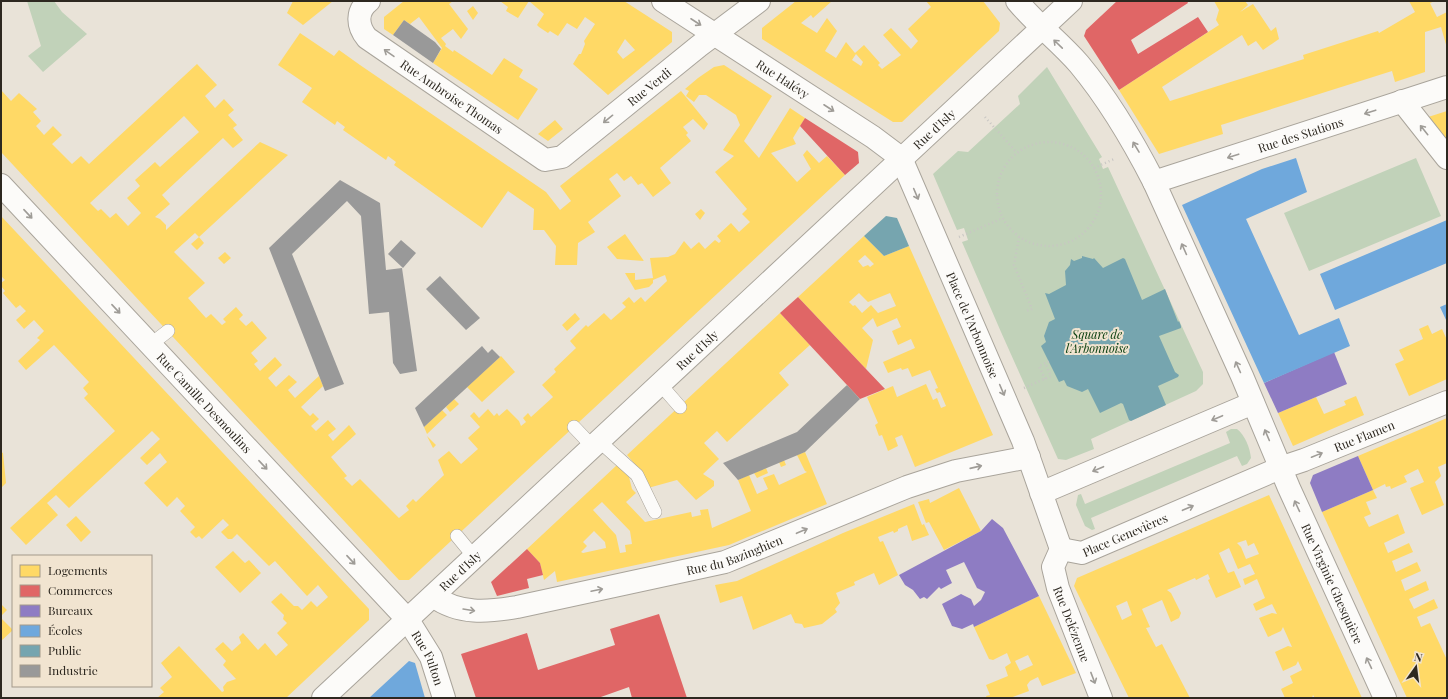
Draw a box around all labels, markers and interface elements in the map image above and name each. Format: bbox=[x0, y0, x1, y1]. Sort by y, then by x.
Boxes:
one-way arrow bbox=[690, 18, 701, 26]
one-way arrow bbox=[1053, 39, 1063, 49]
one-way arrow bbox=[383, 49, 394, 57]
street label: Rue Ambroise Thomas bbox=[398, 55, 506, 137]
street label: Rue Halévy bbox=[753, 56, 813, 102]
street label: Rue Verdi bbox=[624, 64, 675, 109]
one-way arrow bbox=[823, 104, 834, 112]
street label: Rue d'Isly bbox=[909, 105, 958, 152]
one-way arrow bbox=[1364, 108, 1376, 116]
street label: Rue des Stations bbox=[1256, 113, 1345, 156]
one-way arrow bbox=[602, 115, 613, 124]
one-way arrow bbox=[1420, 124, 1429, 135]
one-way arrow bbox=[1132, 142, 1140, 153]
one-way arrow bbox=[1226, 153, 1239, 160]
one-way arrow bbox=[913, 188, 921, 200]
one-way arrow bbox=[23, 209, 32, 219]
one-way arrow bbox=[1180, 243, 1188, 255]
street label: Place de l'Arbonnoise bbox=[943, 269, 1003, 380]
one-way arrow bbox=[112, 304, 121, 314]
street label: Rue d'Isly bbox=[672, 326, 721, 373]
park label: Square de l'Arbonnoise bbox=[1066, 326, 1128, 356]
street label: Rue Camille Desmoulins bbox=[154, 349, 256, 456]
one-way arrow bbox=[1234, 362, 1241, 374]
one-way arrow bbox=[998, 384, 1006, 396]
one-way arrow bbox=[1212, 415, 1224, 423]
street label: Rue Flamen bbox=[1331, 416, 1397, 455]
one-way arrow bbox=[1262, 430, 1270, 442]
one-way arrow bbox=[1310, 450, 1322, 458]
one-way arrow bbox=[258, 460, 267, 470]
one-way arrow bbox=[969, 462, 982, 470]
one-way arrow bbox=[1092, 466, 1104, 474]
one-way arrow bbox=[1293, 501, 1300, 513]
one-way arrow bbox=[1182, 503, 1194, 511]
street label: Place Genevières bbox=[1080, 509, 1170, 560]
street label: Rue Virginie Ghesquière bbox=[1298, 521, 1367, 646]
one-way arrow bbox=[795, 527, 807, 534]
street label: Rue du Bazinghien bbox=[685, 531, 785, 578]
street label: Rue d'Isly bbox=[435, 547, 484, 594]
legend bbox=[12, 555, 152, 687]
one-way arrow bbox=[347, 555, 356, 565]
text: Logements bbox=[48, 562, 107, 578]
text: Commerces bbox=[48, 582, 113, 598]
street label: Rue Delézenne bbox=[1050, 584, 1094, 664]
one-way arrow bbox=[590, 586, 603, 594]
text: Bureaux bbox=[48, 602, 94, 618]
one-way arrow bbox=[462, 606, 475, 614]
text: Écoles bbox=[48, 622, 82, 638]
street label: Rue Fulton bbox=[408, 627, 447, 687]
text: Public bbox=[48, 642, 82, 658]
north arrow bbox=[1396, 647, 1436, 687]
text: N bbox=[1413, 649, 1424, 665]
one-way arrow bbox=[1365, 657, 1372, 669]
text: Industrie bbox=[48, 662, 98, 678]
one-way arrow bbox=[1090, 671, 1098, 683]

